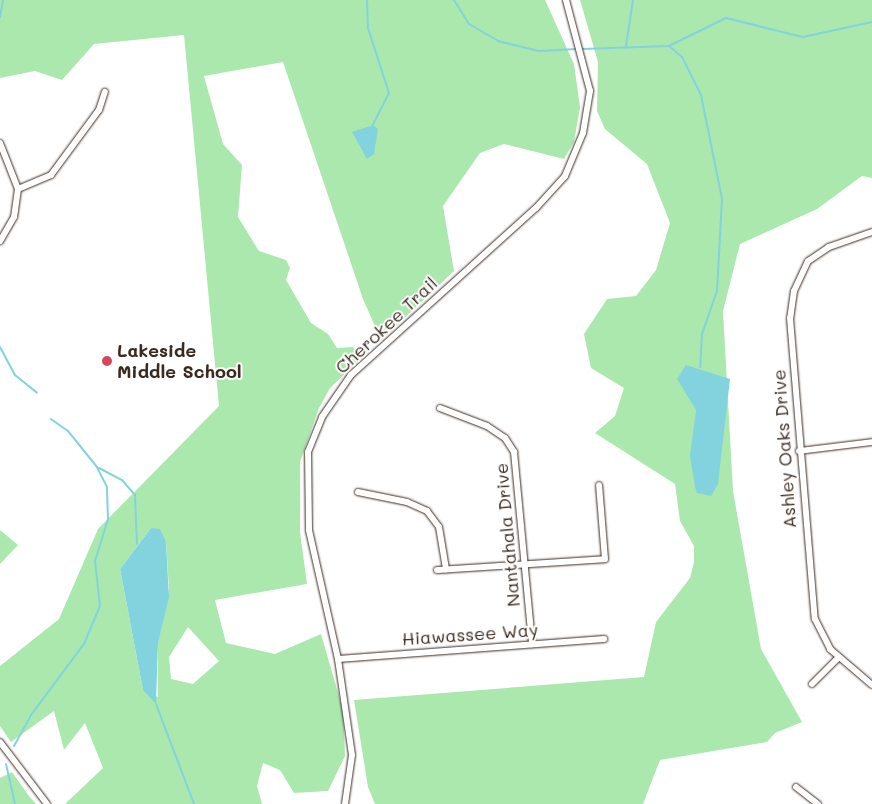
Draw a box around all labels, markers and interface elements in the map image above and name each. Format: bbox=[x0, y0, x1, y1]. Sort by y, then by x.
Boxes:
street label: Cherokee Trail bbox=[330, 272, 442, 378]
place label: Lakeside Middle School bbox=[117, 340, 242, 382]
marker: Lakeside Middle School bbox=[101, 355, 113, 367]
street label: Ashley Oaks Drive bbox=[768, 369, 800, 529]
street label: Nantahala Drive bbox=[490, 462, 524, 608]
street label: Hiawassee Way bbox=[401, 618, 539, 650]

